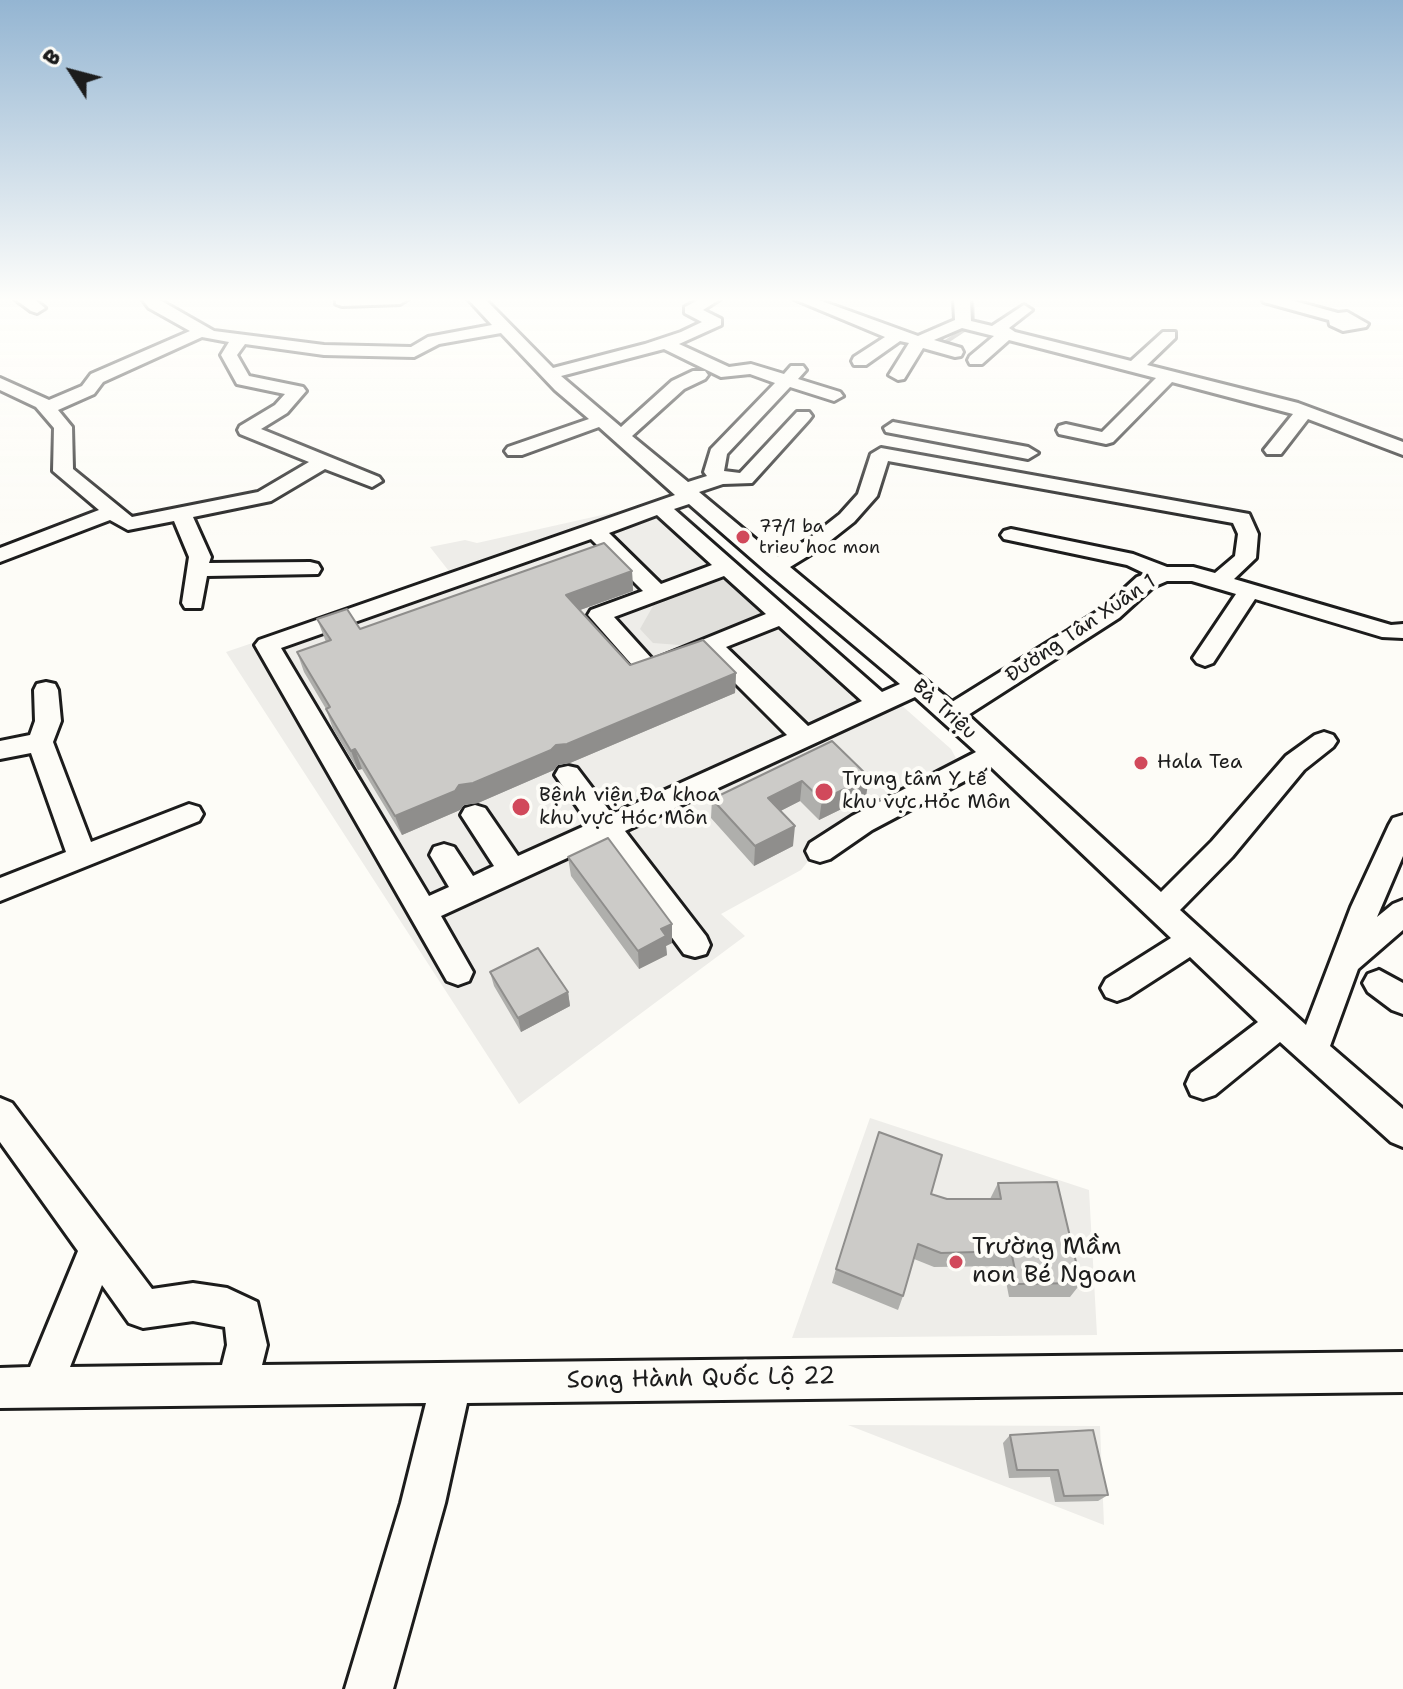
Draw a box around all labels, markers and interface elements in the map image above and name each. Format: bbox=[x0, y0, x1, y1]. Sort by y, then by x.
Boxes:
north arrow bbox=[32, 32, 112, 112]
text: B bbox=[36, 44, 68, 72]
place label: 77/1 ba trieu hoc mon bbox=[759, 516, 880, 558]
marker: 77/1 ba trieu hoc mon bbox=[734, 528, 752, 546]
street label: Đường Tân Xuân 1 bbox=[1001, 570, 1161, 688]
street label: Bà Triệu bbox=[907, 675, 981, 745]
place label: Hala Tea bbox=[1157, 751, 1242, 775]
marker: Hala Tea bbox=[1132, 754, 1150, 772]
place label: Trung tâm Y tế khu vực Hóc Môn bbox=[842, 768, 1010, 815]
marker: Trung tâm Y tế khu vực Hóc Môn bbox=[813, 781, 835, 803]
place label: Bệnh viện Đa khoa khu vực Hóc Môn bbox=[539, 784, 720, 831]
marker: Bệnh viện Đa khoa khu vực Hóc Môn bbox=[510, 796, 532, 818]
place label: Trường Mầm non Bé Ngoan bbox=[972, 1234, 1136, 1290]
marker: Trường Mầm non Bé Ngoan bbox=[947, 1253, 965, 1271]
street label: Song Hành Quốc Lộ 22 bbox=[566, 1362, 836, 1396]

